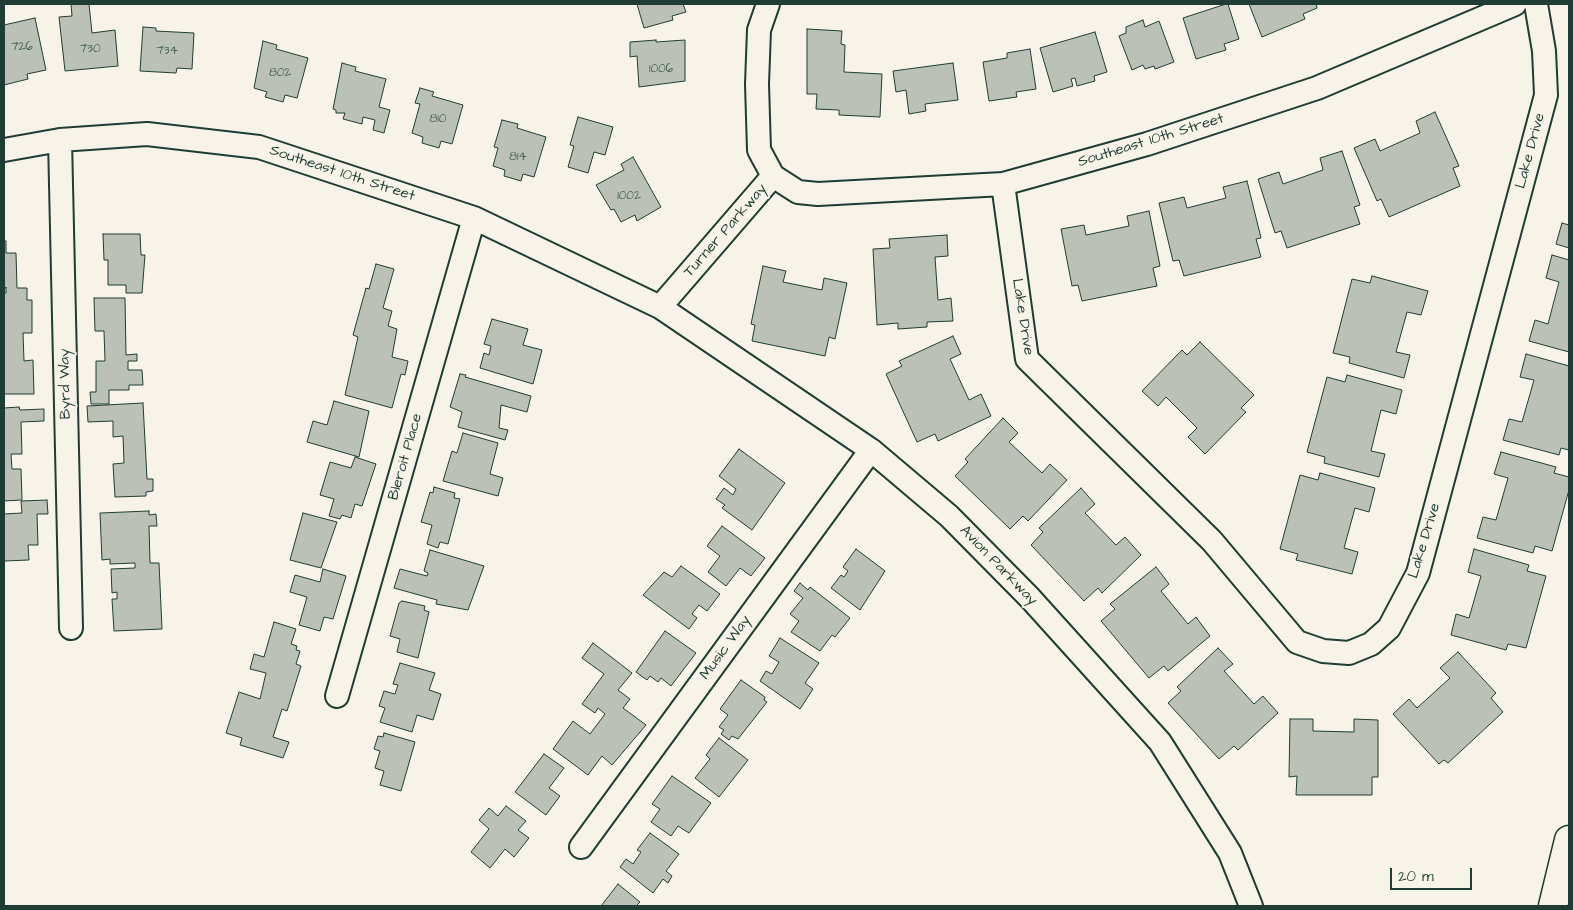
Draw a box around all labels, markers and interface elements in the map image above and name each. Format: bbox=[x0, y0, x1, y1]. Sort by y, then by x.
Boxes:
house number: 726 bbox=[11, 40, 33, 54]
house number: 730 bbox=[79, 42, 101, 56]
house number: 734 bbox=[156, 44, 178, 58]
house number: 1006 bbox=[649, 62, 673, 76]
house number: 802 bbox=[269, 66, 291, 80]
street label: Southeast 10th Street bbox=[1076, 110, 1226, 172]
street label: Lake Drive bbox=[1512, 111, 1550, 191]
house number: 810 bbox=[430, 112, 446, 126]
street label: Southeast 10th Street bbox=[267, 142, 417, 206]
house number: 814 bbox=[509, 150, 527, 164]
street label: Turner Parkway bbox=[681, 181, 771, 281]
house number: 1002 bbox=[617, 189, 641, 203]
street label: Lake Drive bbox=[1007, 277, 1037, 357]
street label: Byrd Way bbox=[56, 348, 76, 420]
street label: Bleroit Place bbox=[385, 412, 427, 502]
street label: Lake Drive bbox=[1405, 501, 1445, 581]
street label: Avion Parkway bbox=[955, 522, 1041, 610]
street label: Music Way bbox=[697, 612, 755, 684]
scale bar bbox=[1393, 858, 1476, 890]
text: 20 m bbox=[1398, 866, 1434, 887]

